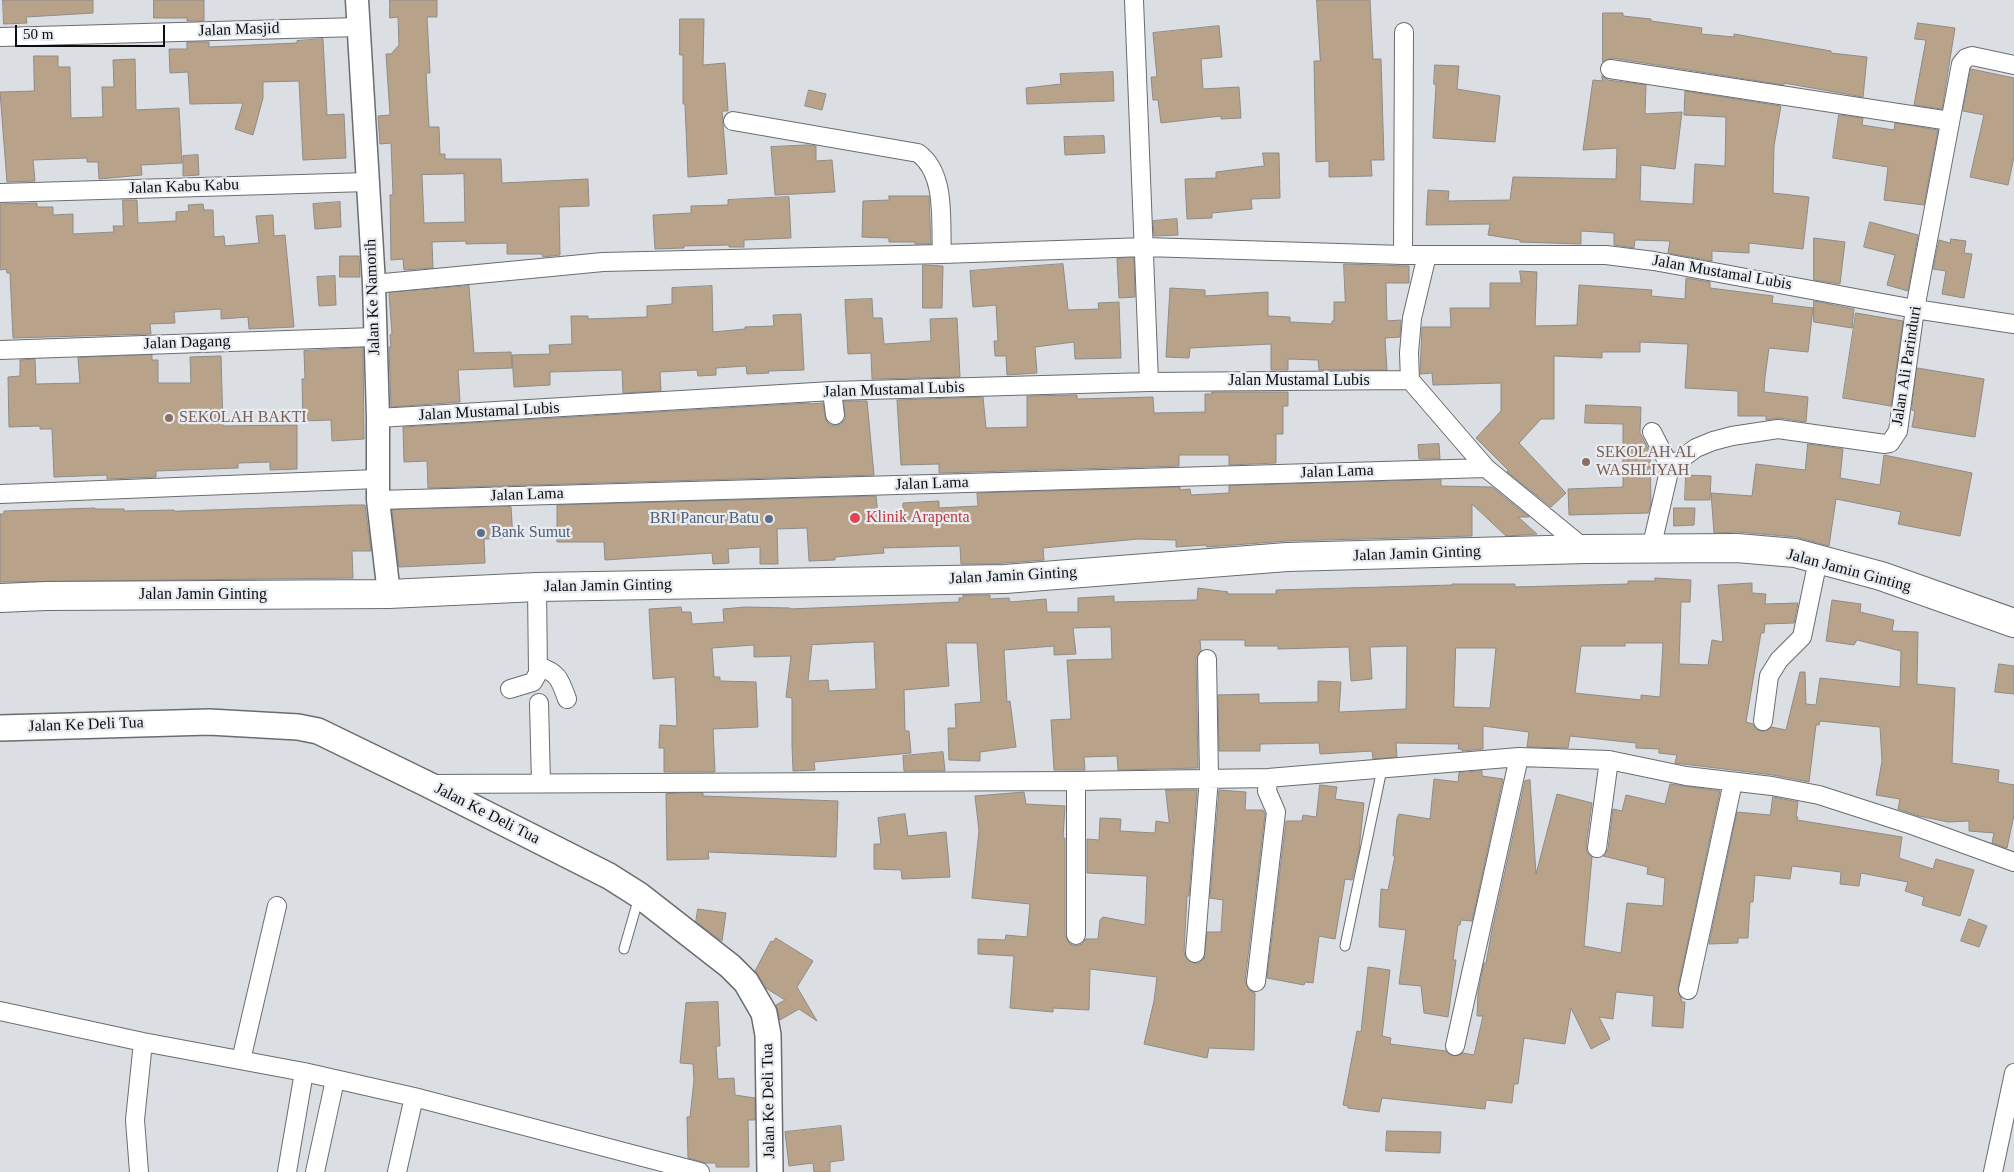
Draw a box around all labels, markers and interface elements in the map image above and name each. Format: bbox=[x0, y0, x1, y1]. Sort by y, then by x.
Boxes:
scale bar bbox=[18, 15, 168, 47]
street label: Jalan Masjid bbox=[198, 19, 280, 41]
text: 50 m bbox=[23, 26, 53, 42]
street label: Jalan Kabu Kabu bbox=[129, 175, 239, 199]
street label: Jalan Ke Namorih bbox=[361, 238, 385, 356]
street label: Jalan Mustamal Lubis bbox=[1651, 251, 1793, 295]
street label: Jalan Ali Parinduri bbox=[1888, 305, 1926, 427]
street label: Jalan Dagang bbox=[143, 332, 231, 354]
street label: Jalan Mustamal Lubis bbox=[1228, 371, 1370, 391]
street label: Jalan Mustamal Lubis bbox=[823, 378, 965, 402]
street label: Jalan Mustamal Lubis bbox=[418, 399, 560, 425]
place label: SEKOLAH BAKTI bbox=[179, 408, 307, 428]
marker: SEKOLAH BAKTI bbox=[163, 412, 175, 424]
place label: SEKOLAH AL WASHLIYAH bbox=[1596, 443, 1696, 481]
marker: SEKOLAH AL WASHLIYAH bbox=[1580, 456, 1592, 468]
street label: Jalan Lama bbox=[1300, 461, 1374, 483]
street label: Jalan Lama bbox=[895, 473, 969, 495]
street label: Jalan Lama bbox=[490, 484, 564, 506]
place label: Klinik Arapenta bbox=[866, 508, 970, 528]
place label: BRI Pancur Batu bbox=[650, 509, 759, 529]
marker: Klinik Arapenta bbox=[848, 511, 862, 525]
marker: BRI Pancur Batu bbox=[763, 513, 775, 525]
place label: Bank Sumut bbox=[491, 523, 571, 543]
marker: Bank Sumut bbox=[475, 527, 487, 539]
street label: Jalan Jamin Ginting bbox=[1353, 542, 1481, 566]
street label: Jalan Jamin Ginting bbox=[1785, 545, 1913, 597]
street label: Jalan Jamin Ginting bbox=[949, 563, 1077, 589]
street label: Jalan Jamin Ginting bbox=[544, 575, 672, 597]
street label: Jalan Jamin Ginting bbox=[139, 585, 267, 605]
street label: Jalan Ke Deli Tua bbox=[28, 713, 144, 737]
street label: Jalan Ke Deli Tua bbox=[431, 779, 543, 849]
street label: Jalan Ke Deli Tua bbox=[758, 1043, 780, 1159]

